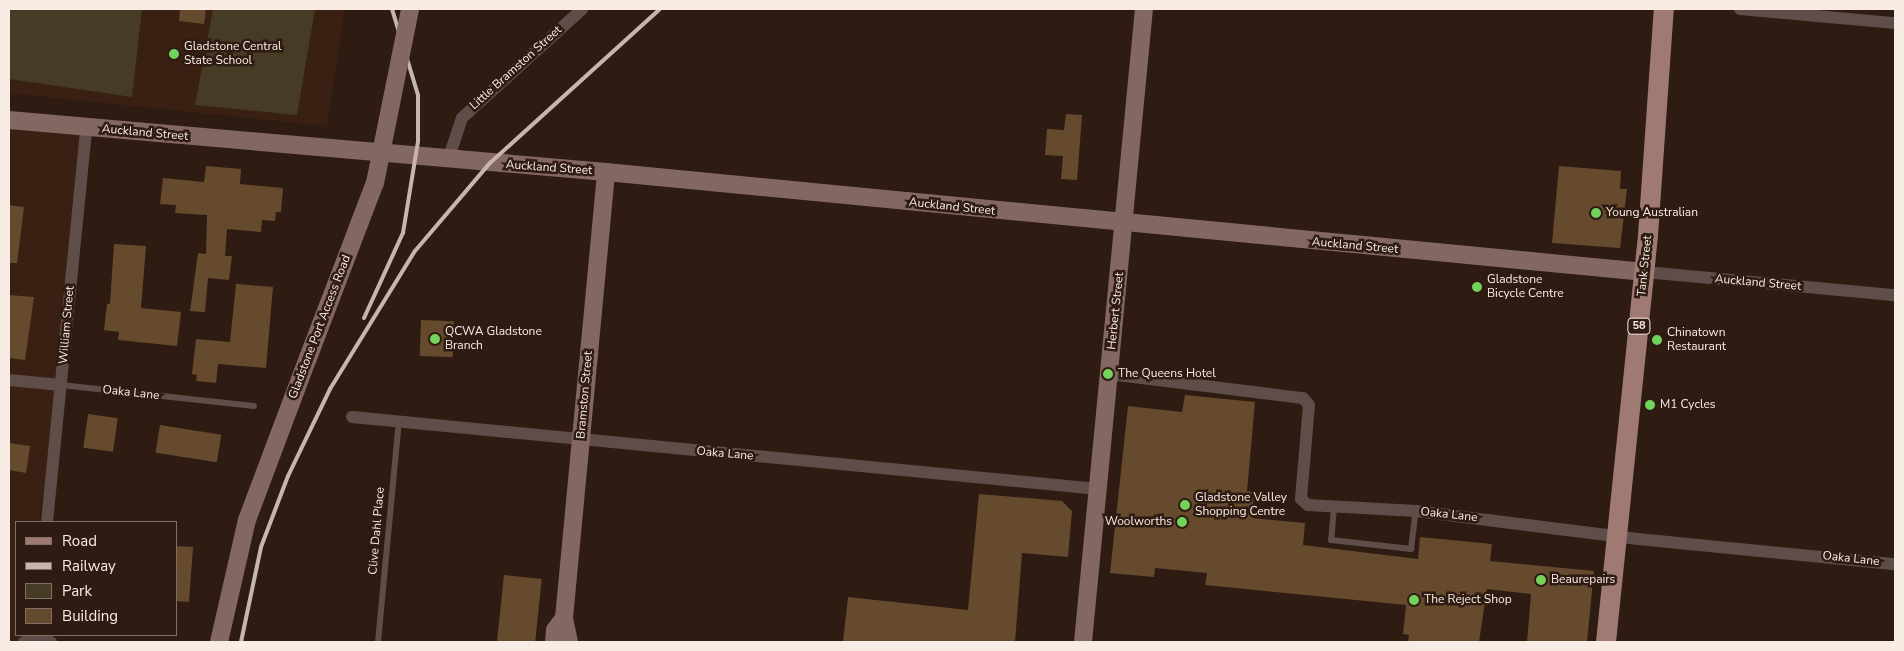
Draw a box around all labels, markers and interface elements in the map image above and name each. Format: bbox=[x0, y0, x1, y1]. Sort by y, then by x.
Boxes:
street label: Little Bramston Street bbox=[467, 23, 565, 113]
place label: Gladstone Central State School bbox=[184, 40, 282, 68]
marker: Gladstone Central State School bbox=[168, 48, 180, 60]
street label: Auckland Street bbox=[101, 122, 189, 144]
street label: Auckland Street bbox=[505, 158, 593, 178]
street label: Auckland Street bbox=[908, 195, 996, 219]
place label: Young Australian bbox=[1606, 206, 1698, 220]
marker: Young Australian bbox=[1590, 207, 1602, 219]
street label: Auckland Street bbox=[1311, 235, 1399, 257]
street label: Tank Street bbox=[1635, 235, 1655, 297]
street label: Gladstone Port Access Road bbox=[286, 253, 354, 401]
street label: Herbert Street bbox=[1105, 272, 1127, 350]
street label: Auckland Street bbox=[1714, 272, 1802, 294]
place label: Gladstone Bicycle Centre bbox=[1487, 273, 1564, 301]
marker: Gladstone Bicycle Centre bbox=[1471, 281, 1483, 293]
street label: William Street bbox=[56, 285, 78, 365]
road number: 58 bbox=[1626, 318, 1652, 334]
place label: QCWA Gladstone Branch bbox=[445, 325, 542, 353]
place label: Chinatown Restaurant bbox=[1667, 326, 1726, 354]
marker: QCWA Gladstone Branch bbox=[429, 333, 441, 345]
marker: Chinatown Restaurant bbox=[1651, 334, 1663, 346]
street label: Bramston Street bbox=[574, 350, 596, 440]
place label: The Queens Hotel bbox=[1118, 367, 1216, 381]
marker: The Queens Hotel bbox=[1102, 368, 1114, 380]
street label: Oaka Lane bbox=[102, 383, 160, 403]
place label: M1 Cycles bbox=[1660, 398, 1716, 412]
marker: M1 Cycles bbox=[1644, 399, 1656, 411]
street label: Oaka Lane bbox=[696, 444, 754, 464]
street label: Clive Dahl Place bbox=[366, 487, 388, 575]
place label: Gladstone Valley Shopping Centre bbox=[1195, 491, 1287, 519]
marker: Gladstone Valley Shopping Centre bbox=[1179, 499, 1191, 511]
street label: Oaka Lane bbox=[1420, 505, 1478, 525]
place label: Woolworths bbox=[1105, 515, 1172, 529]
marker: Woolworths bbox=[1176, 516, 1188, 528]
legend bbox=[15, 521, 178, 636]
text: Road bbox=[62, 531, 97, 551]
street label: Oaka Lane bbox=[1822, 549, 1880, 569]
text: Railway bbox=[62, 556, 116, 576]
place label: Beaurepairs bbox=[1551, 573, 1615, 587]
marker: Beaurepairs bbox=[1535, 574, 1547, 586]
text: Park bbox=[62, 581, 92, 601]
place label: The Reject Shop bbox=[1424, 593, 1512, 607]
marker: The Reject Shop bbox=[1408, 594, 1420, 606]
text: Building bbox=[62, 606, 118, 626]

